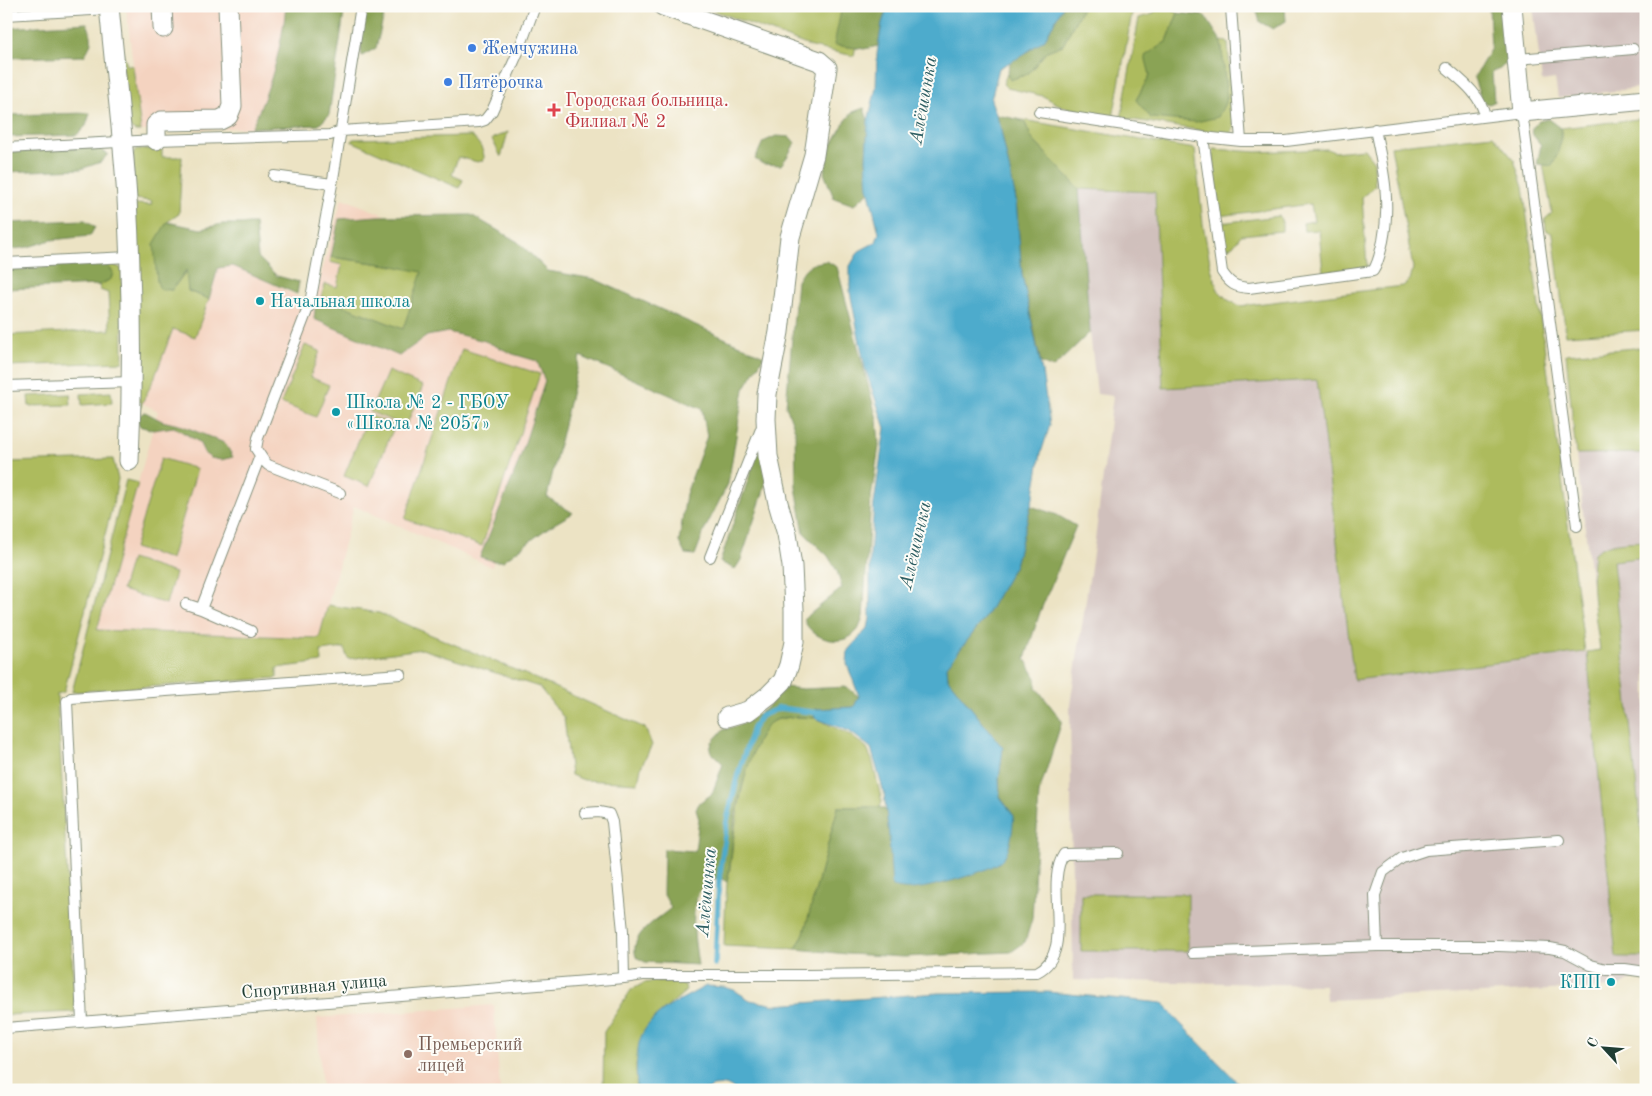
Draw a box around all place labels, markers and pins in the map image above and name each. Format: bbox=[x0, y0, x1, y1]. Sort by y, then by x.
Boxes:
place label: Жемчужина bbox=[482, 40, 578, 58]
marker: Жемчужина bbox=[466, 42, 478, 54]
place label: Пятёрочка bbox=[458, 74, 544, 92]
marker: Пятёрочка bbox=[442, 76, 454, 88]
place label: Городская больница. Филиал № 2 bbox=[565, 92, 729, 131]
marker: Городская больница. Филиал № 2 bbox=[547, 103, 561, 117]
place label: Начальная школа bbox=[270, 293, 410, 311]
marker: Начальная школа bbox=[254, 295, 266, 307]
place label: Школа № 2 - ГБОУ «Школа № 2057» bbox=[346, 394, 509, 433]
marker: Школа № 2 - ГБОУ «Школа № 2057» bbox=[330, 406, 342, 418]
place label: КПП bbox=[1560, 974, 1601, 992]
marker: КПП bbox=[1605, 976, 1617, 988]
place label: Премьерский лицей bbox=[418, 1036, 522, 1075]
marker: Премьерский лицей bbox=[402, 1048, 414, 1060]

